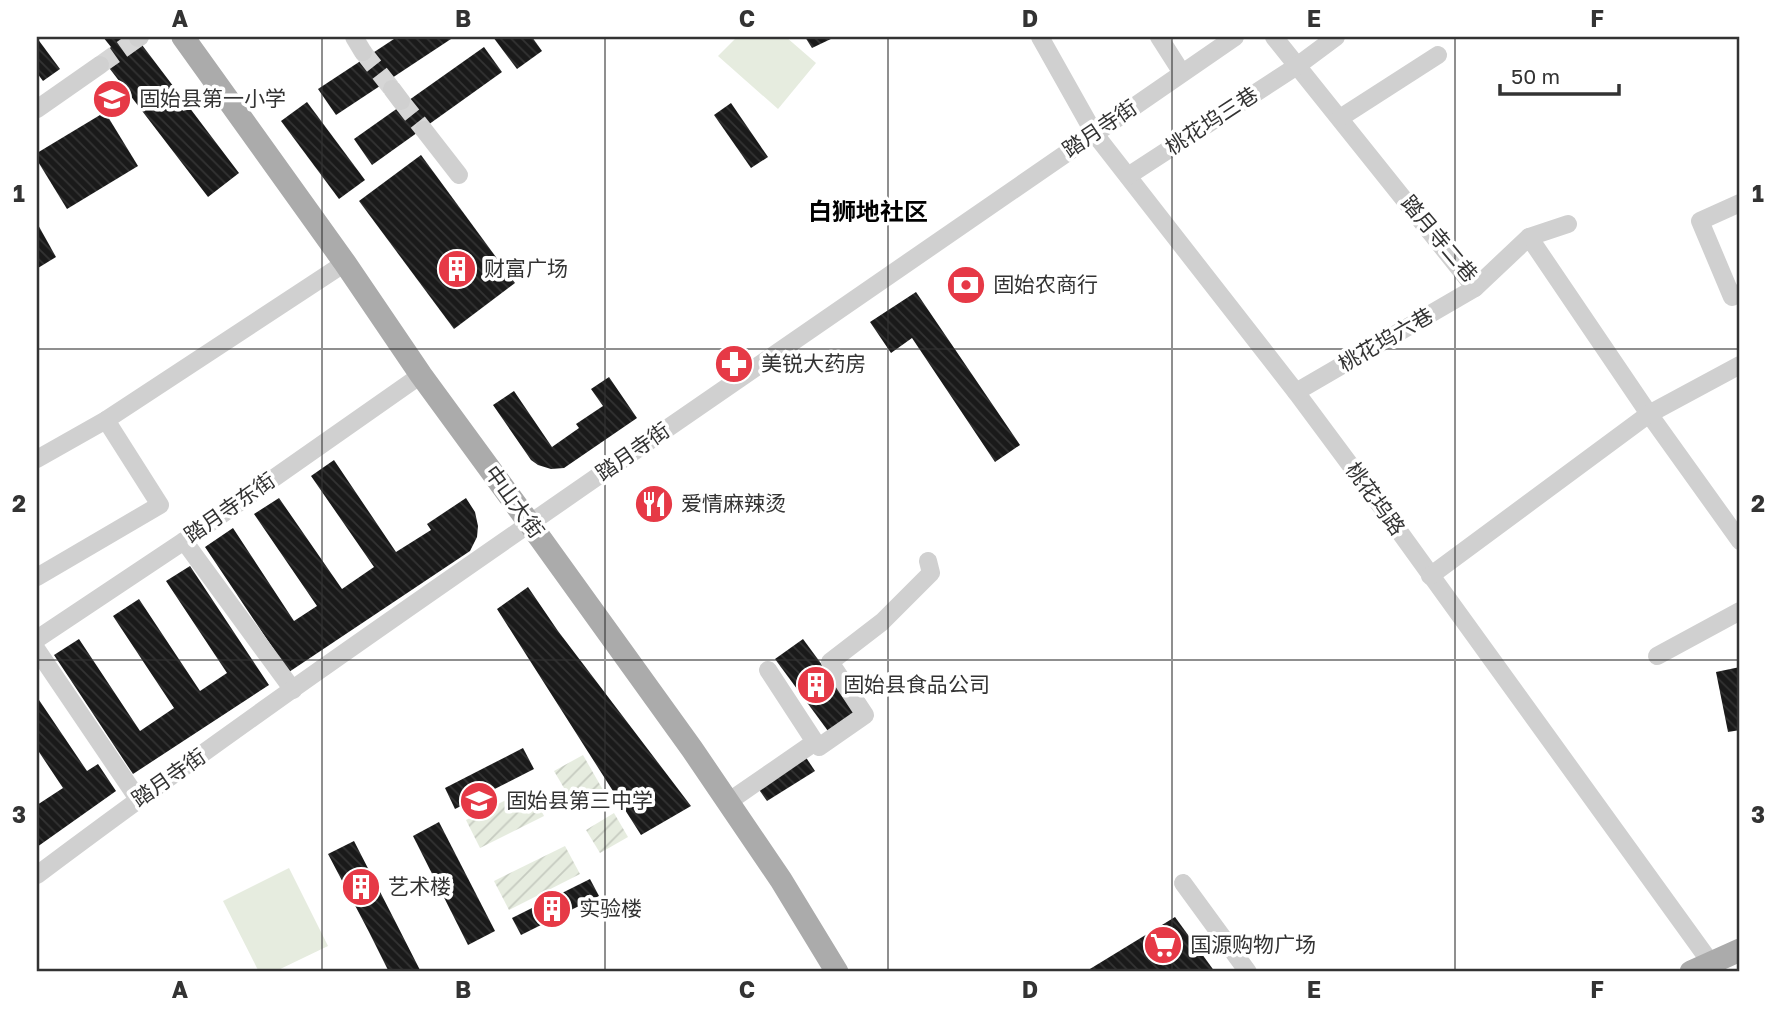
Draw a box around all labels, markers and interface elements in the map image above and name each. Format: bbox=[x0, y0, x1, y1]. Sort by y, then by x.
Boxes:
text: A bbox=[172, 4, 189, 32]
text: B bbox=[455, 4, 471, 32]
text: C bbox=[739, 4, 755, 32]
text: D bbox=[1022, 4, 1038, 32]
text: E bbox=[1307, 4, 1321, 32]
text: F bbox=[1590, 4, 1604, 32]
scale bar bbox=[1500, 52, 1620, 96]
text: 50 m bbox=[1511, 63, 1560, 89]
school or university icon: 固始县第一小学 bbox=[91, 78, 133, 120]
street label: 桃花坞三巷 bbox=[1160, 81, 1263, 160]
place label: 固始县第一小学 bbox=[139, 85, 286, 111]
street label: 踏月寺街 bbox=[1057, 94, 1142, 162]
text: 1 bbox=[13, 179, 25, 207]
text: 1 bbox=[1752, 179, 1764, 207]
street label: 踏月寺二巷 bbox=[1396, 190, 1483, 287]
district label: 白狮地社区 bbox=[808, 196, 928, 225]
building icon: 财富广场 bbox=[436, 248, 478, 290]
place label: 财富广场 bbox=[484, 255, 568, 281]
bank icon: 固始农商行 bbox=[945, 264, 987, 306]
place label: 固始农商行 bbox=[993, 271, 1098, 297]
street label: 桃花坞六巷 bbox=[1334, 302, 1437, 377]
pharmacy icon: 美锐大药房 bbox=[713, 343, 755, 385]
place label: 美锐大药房 bbox=[761, 350, 866, 376]
street label: 踏月寺街 bbox=[591, 416, 674, 486]
street label: 桃花坞路 bbox=[1341, 457, 1411, 540]
street label: 中山大街 bbox=[480, 460, 550, 543]
street label: 踏月寺东街 bbox=[179, 466, 280, 548]
restaurant icon: 爱情麻辣烫 bbox=[633, 483, 675, 525]
text: 2 bbox=[12, 489, 26, 517]
text: 2 bbox=[1751, 489, 1765, 517]
place label: 爱情麻辣烫 bbox=[681, 490, 786, 516]
building icon: 固始县食品公司 bbox=[795, 664, 837, 706]
place label: 固始县食品公司 bbox=[843, 671, 990, 697]
street label: 踏月寺街 bbox=[127, 742, 210, 812]
school or university icon: 固始县第三中学 bbox=[458, 780, 500, 822]
place label: 固始县第三中学 bbox=[506, 787, 653, 813]
text: 3 bbox=[12, 800, 26, 828]
text: 3 bbox=[1751, 800, 1765, 828]
building icon: 艺术楼 bbox=[340, 866, 382, 908]
place label: 艺术楼 bbox=[388, 873, 451, 899]
building icon: 实验楼 bbox=[531, 888, 573, 930]
place label: 实验楼 bbox=[579, 895, 642, 921]
supermarket icon: 国源购物广场 bbox=[1142, 924, 1184, 966]
place label: 国源购物广场 bbox=[1190, 931, 1316, 957]
text: A bbox=[172, 975, 189, 1003]
text: B bbox=[455, 975, 471, 1003]
text: C bbox=[739, 975, 755, 1003]
text: D bbox=[1022, 975, 1038, 1003]
text: E bbox=[1307, 975, 1321, 1003]
text: F bbox=[1590, 975, 1604, 1003]

